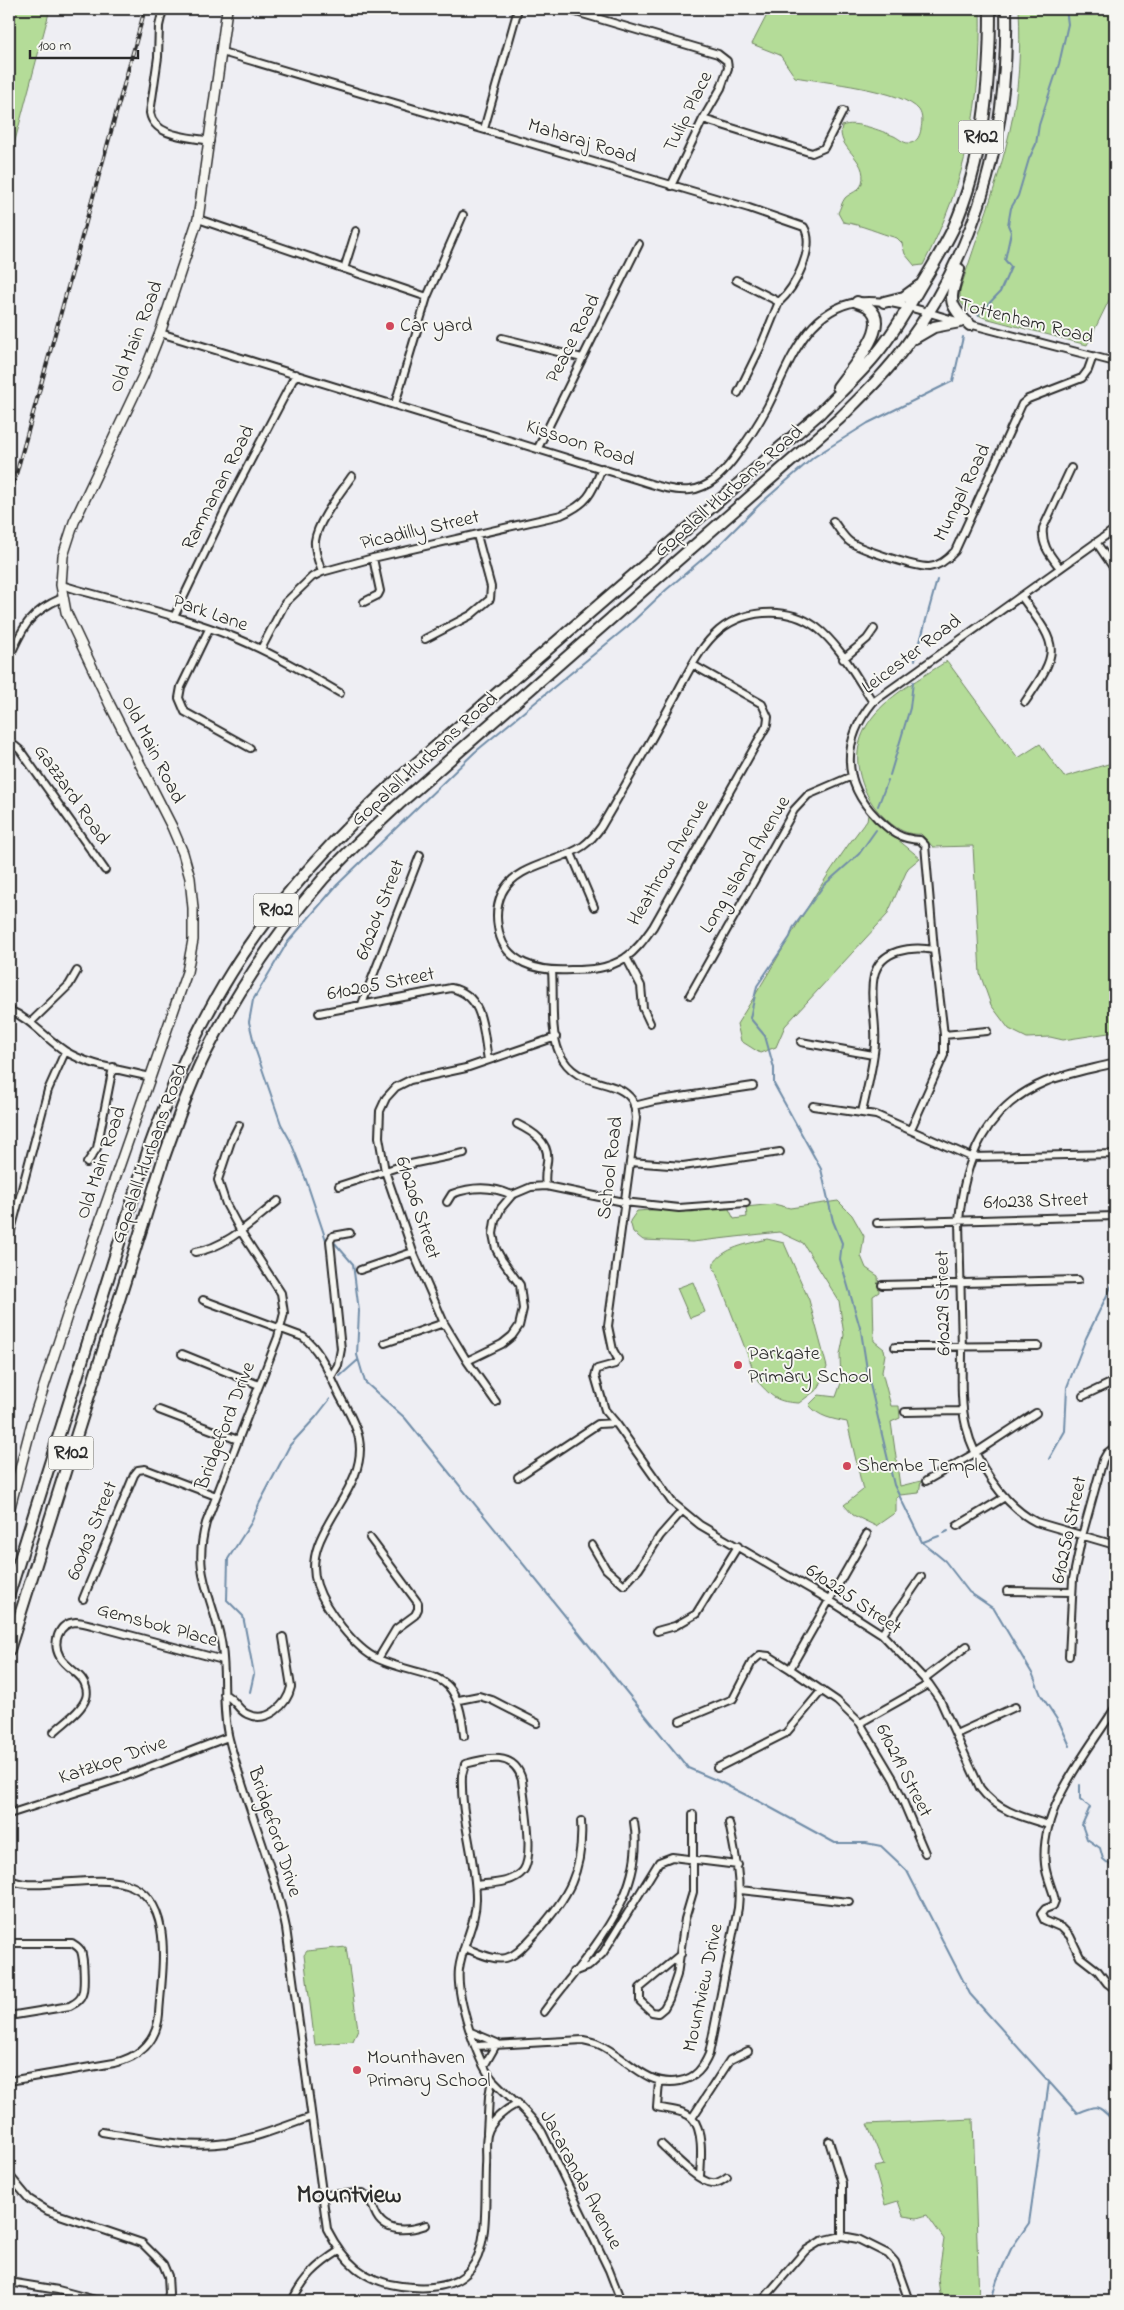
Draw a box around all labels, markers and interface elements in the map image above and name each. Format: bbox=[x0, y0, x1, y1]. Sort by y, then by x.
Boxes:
scale bar bbox=[30, 28, 138, 60]
text: 100 m bbox=[38, 35, 71, 57]
street label: Tulip Place bbox=[657, 67, 721, 157]
street label: Maharaj Road bbox=[524, 112, 640, 172]
road number: R102 bbox=[958, 120, 1004, 154]
street label: Old Main Road bbox=[102, 277, 172, 397]
street label: Peace Road bbox=[539, 289, 609, 389]
street label: Tottenham Road bbox=[956, 291, 1096, 353]
place label: Car yard bbox=[400, 312, 472, 341]
marker: Car yard bbox=[384, 320, 396, 332]
street label: Kissoon Road bbox=[522, 413, 638, 475]
street label: Gopalall Hurbans Road bbox=[648, 419, 810, 565]
street label: Ramnanan Road bbox=[175, 420, 263, 556]
street label: Mungal Road bbox=[927, 439, 1000, 547]
street label: Picadilly Street bbox=[357, 503, 483, 559]
street label: Park Lane bbox=[168, 588, 252, 640]
street label: Leicester Road bbox=[856, 608, 968, 702]
street label: Gopalall Hurbans Road bbox=[345, 686, 505, 834]
street label: Old Main Road bbox=[112, 691, 192, 809]
street label: Gazzard Road bbox=[26, 739, 116, 851]
street label: Long Island Avenue bbox=[693, 790, 800, 940]
street label: Heathrow Avenue bbox=[621, 794, 717, 932]
street label: 610204 Street bbox=[348, 855, 414, 965]
road number: R102 bbox=[254, 894, 298, 926]
street label: 610205 Street bbox=[325, 960, 438, 1010]
street label: Gopalall Hurbans Road bbox=[104, 1060, 196, 1248]
street label: Old Main Road bbox=[69, 1103, 135, 1223]
street label: School Road bbox=[590, 1115, 632, 1221]
street label: 610206 Street bbox=[387, 1153, 447, 1263]
street label: 610238 Street bbox=[983, 1186, 1089, 1218]
street label: 610229 Street bbox=[929, 1250, 959, 1356]
place label: Parkgate Primary School bbox=[748, 1340, 872, 1392]
street label: Bridgeford Drive bbox=[188, 1358, 265, 1496]
marker: Parkgate Primary School bbox=[732, 1359, 744, 1371]
road number: R102 bbox=[48, 1436, 94, 1470]
place label: Shembe Temple bbox=[857, 1452, 987, 1481]
marker: Shembe Temple bbox=[841, 1460, 853, 1472]
street label: 610250 Street bbox=[1044, 1473, 1096, 1586]
street label: 600103 Street bbox=[60, 1477, 126, 1585]
street label: 610225 Street bbox=[799, 1557, 907, 1643]
street label: Gemsbok Place bbox=[94, 1596, 221, 1656]
street label: 610219 Street bbox=[867, 1719, 939, 1823]
street label: Katzkop Drive bbox=[55, 1729, 171, 1793]
street label: Bridgeford Drive bbox=[238, 1762, 309, 1901]
street label: Mountview Drive bbox=[676, 1921, 732, 2055]
place label: Mounthaven Primary School bbox=[367, 2044, 491, 2096]
marker: Mounthaven Primary School bbox=[351, 2064, 363, 2076]
street label: Jacaranda Avenue bbox=[531, 2105, 629, 2255]
district label: Mountview bbox=[297, 2178, 401, 2214]

